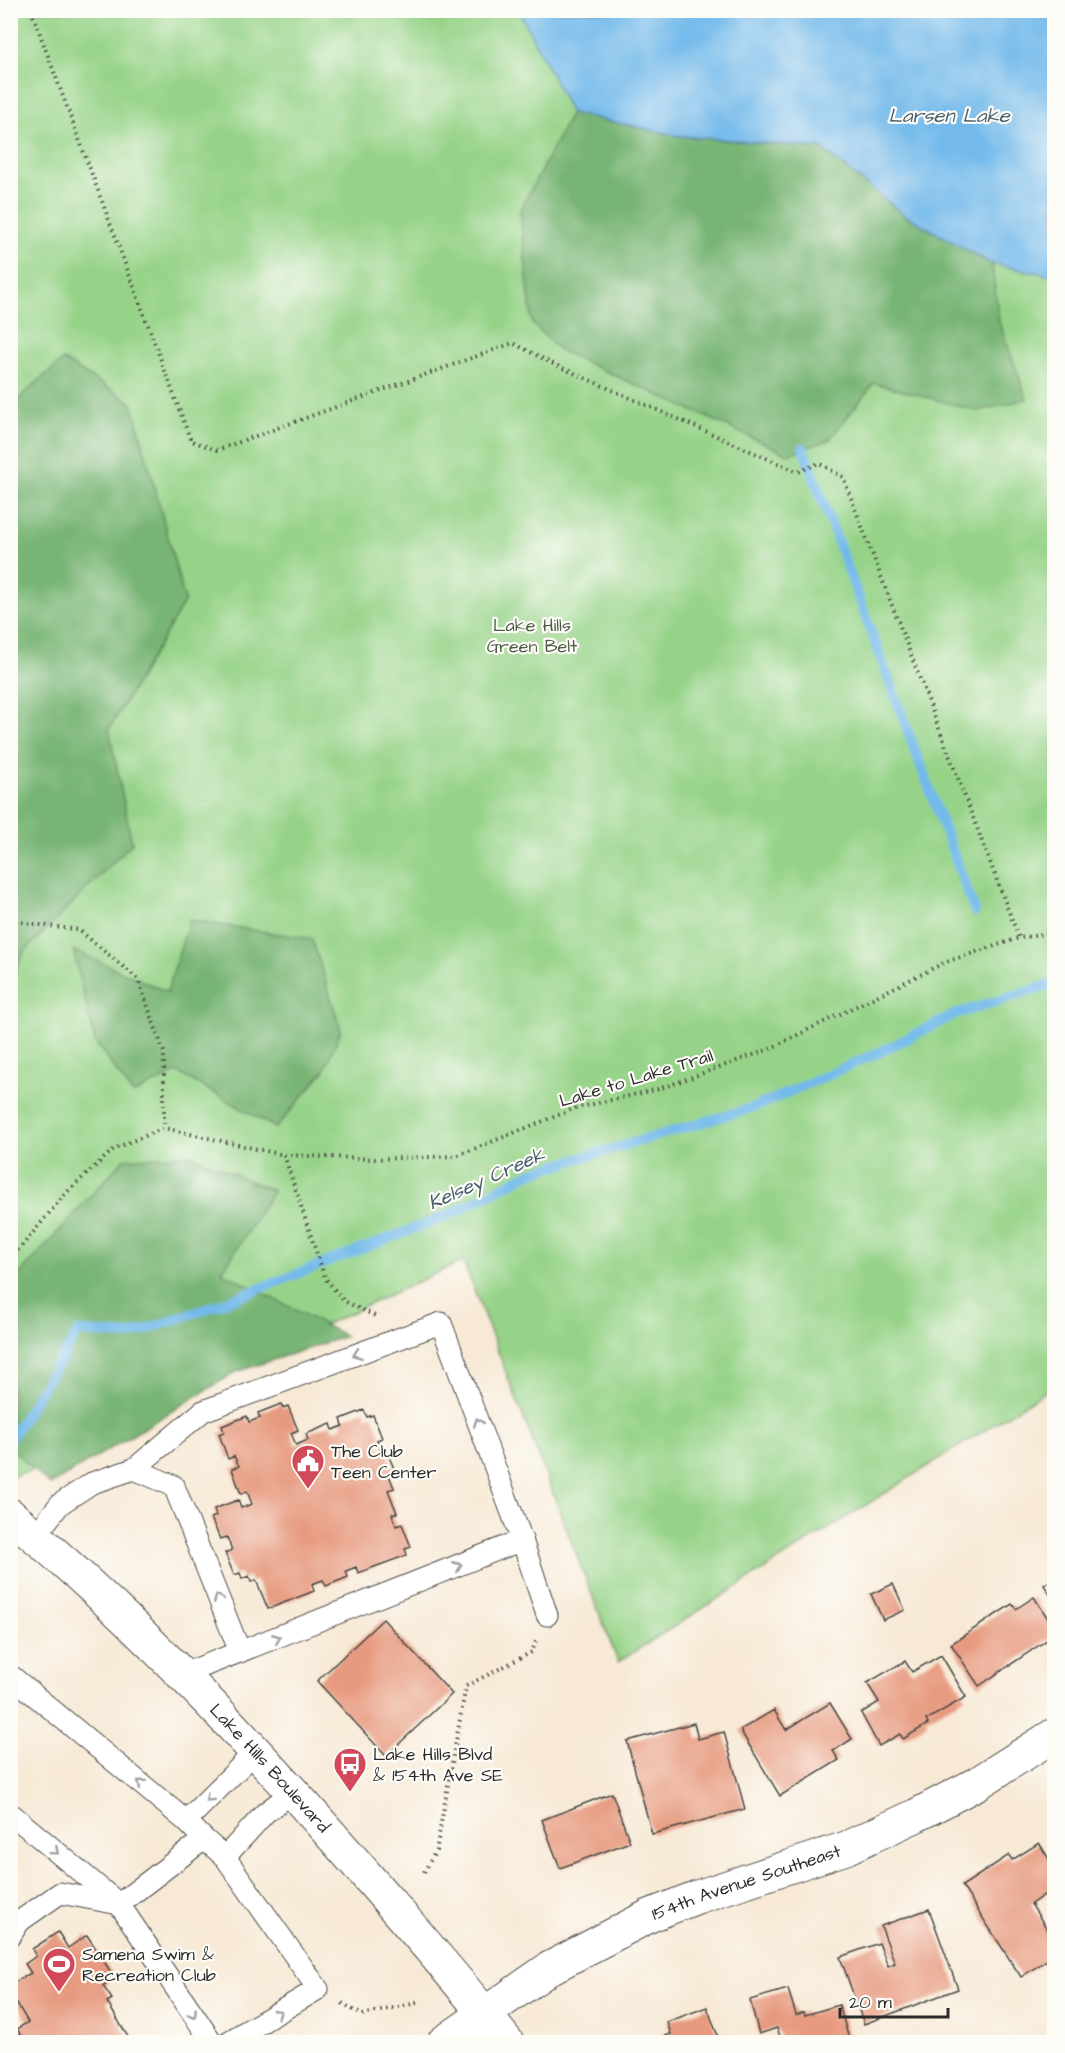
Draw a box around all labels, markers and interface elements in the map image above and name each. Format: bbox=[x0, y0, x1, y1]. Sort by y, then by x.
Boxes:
water label: Larsen Lake bbox=[888, 102, 1011, 130]
park label: Lake Hills Green Belt bbox=[487, 613, 578, 659]
street label: Lake to Lake Trail bbox=[556, 1043, 716, 1114]
water label: Kelsey Creek bbox=[424, 1140, 550, 1218]
one-way arrow bbox=[353, 1347, 364, 1359]
one-way arrow bbox=[473, 1417, 485, 1428]
place label: The Club Teen Center bbox=[331, 1439, 436, 1485]
public building icon: The Club Teen Center bbox=[290, 1443, 326, 1490]
one-way arrow bbox=[452, 1561, 463, 1573]
one-way arrow bbox=[213, 1593, 225, 1604]
one-way arrow bbox=[271, 1632, 281, 1645]
street label: Lake Hills Boulevard bbox=[204, 1698, 336, 1838]
place label: Lake Hills Blvd & 154th Ave SE bbox=[373, 1742, 503, 1788]
bus stop icon: Lake Hills Blvd & 154th Ave SE bbox=[332, 1746, 368, 1793]
one-way arrow bbox=[137, 1780, 148, 1791]
one-way arrow bbox=[206, 1791, 217, 1802]
street label: 154th Avenue Southeast bbox=[648, 1838, 845, 1927]
one-way arrow bbox=[48, 1844, 59, 1855]
place label: Samena Swim & Recreation Club bbox=[82, 1942, 216, 1988]
sports icon: Samena Swim & Recreation Club bbox=[41, 1946, 77, 1993]
scale bar bbox=[840, 1981, 948, 2019]
text: 20 m bbox=[849, 1990, 892, 2015]
one-way arrow bbox=[186, 2008, 197, 2019]
one-way arrow bbox=[272, 2008, 282, 2020]

